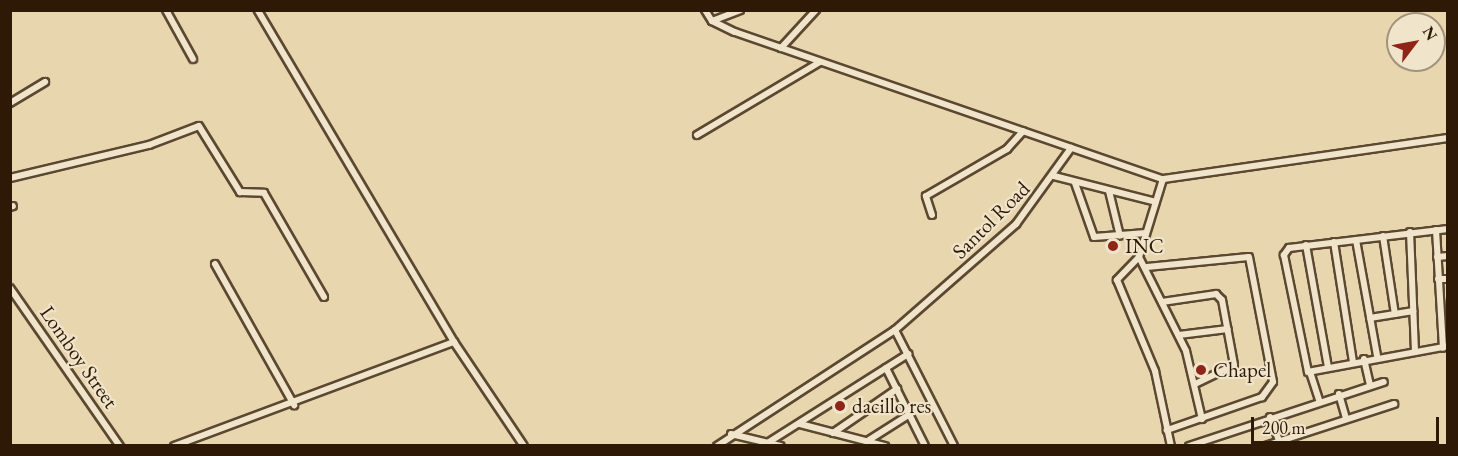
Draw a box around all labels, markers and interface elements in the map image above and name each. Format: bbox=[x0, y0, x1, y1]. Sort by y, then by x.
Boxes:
north arrow bbox=[1386, 12, 1446, 72]
text: N bbox=[1418, 22, 1442, 44]
street label: Santol Road bbox=[947, 176, 1035, 264]
place label: INC bbox=[1125, 233, 1164, 259]
marker: INC bbox=[1106, 239, 1120, 253]
street label: Lomboy Street bbox=[34, 301, 124, 413]
place label: Chapel bbox=[1213, 357, 1271, 383]
marker: Chapel bbox=[1194, 363, 1208, 377]
place label: dacillo res bbox=[852, 393, 931, 419]
marker: dacillo res bbox=[833, 399, 847, 413]
scale bar bbox=[1254, 405, 1442, 443]
text: 200 m bbox=[1262, 416, 1306, 439]

